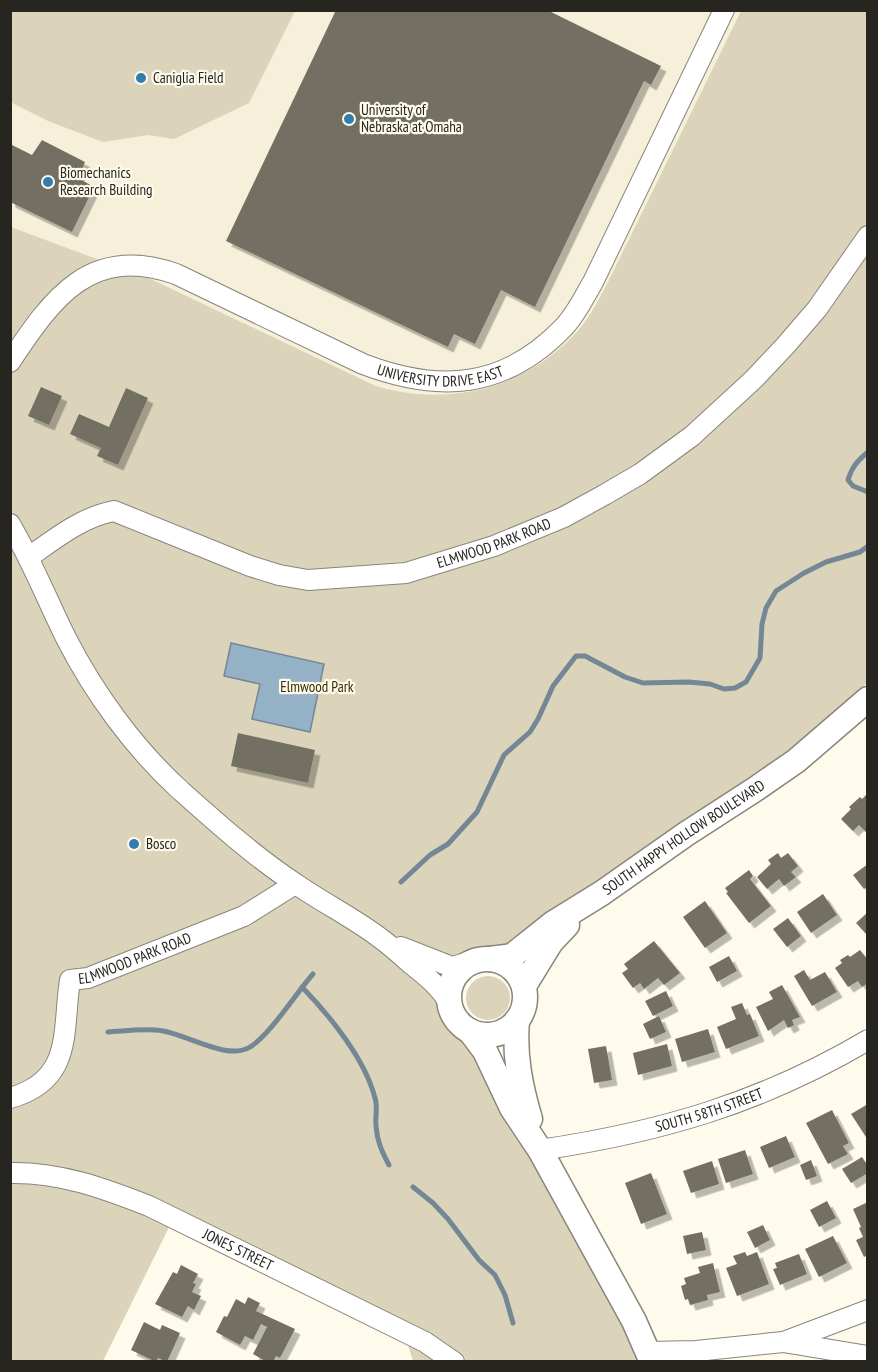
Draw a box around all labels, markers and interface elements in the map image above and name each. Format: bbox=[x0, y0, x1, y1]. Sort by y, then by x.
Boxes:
place label: Caniglia Field bbox=[153, 68, 224, 87]
marker: Caniglia Field bbox=[134, 71, 148, 85]
place label: University of Nebraska at Omaha bbox=[361, 100, 462, 136]
marker: University of Nebraska at Omaha bbox=[342, 112, 356, 126]
place label: Biomechanics Research Building bbox=[60, 163, 152, 199]
marker: Biomechanics Research Building bbox=[41, 175, 55, 189]
street label: UNIVERSITY DRIVE EAST bbox=[375, 360, 506, 390]
street label: ELMWOOD PARK ROAD bbox=[434, 513, 554, 572]
park label: Elmwood Park bbox=[280, 677, 354, 696]
street label: SOUTH HAPPY HOLLOW BOULEVARD bbox=[599, 775, 768, 899]
place label: Bosco bbox=[146, 834, 176, 853]
marker: Bosco bbox=[127, 837, 141, 851]
street label: ELMWOOD PARK ROAD bbox=[77, 928, 194, 988]
street label: SOUTH 58TH STREET bbox=[653, 1083, 766, 1136]
street label: JONES STREET bbox=[199, 1224, 277, 1275]

